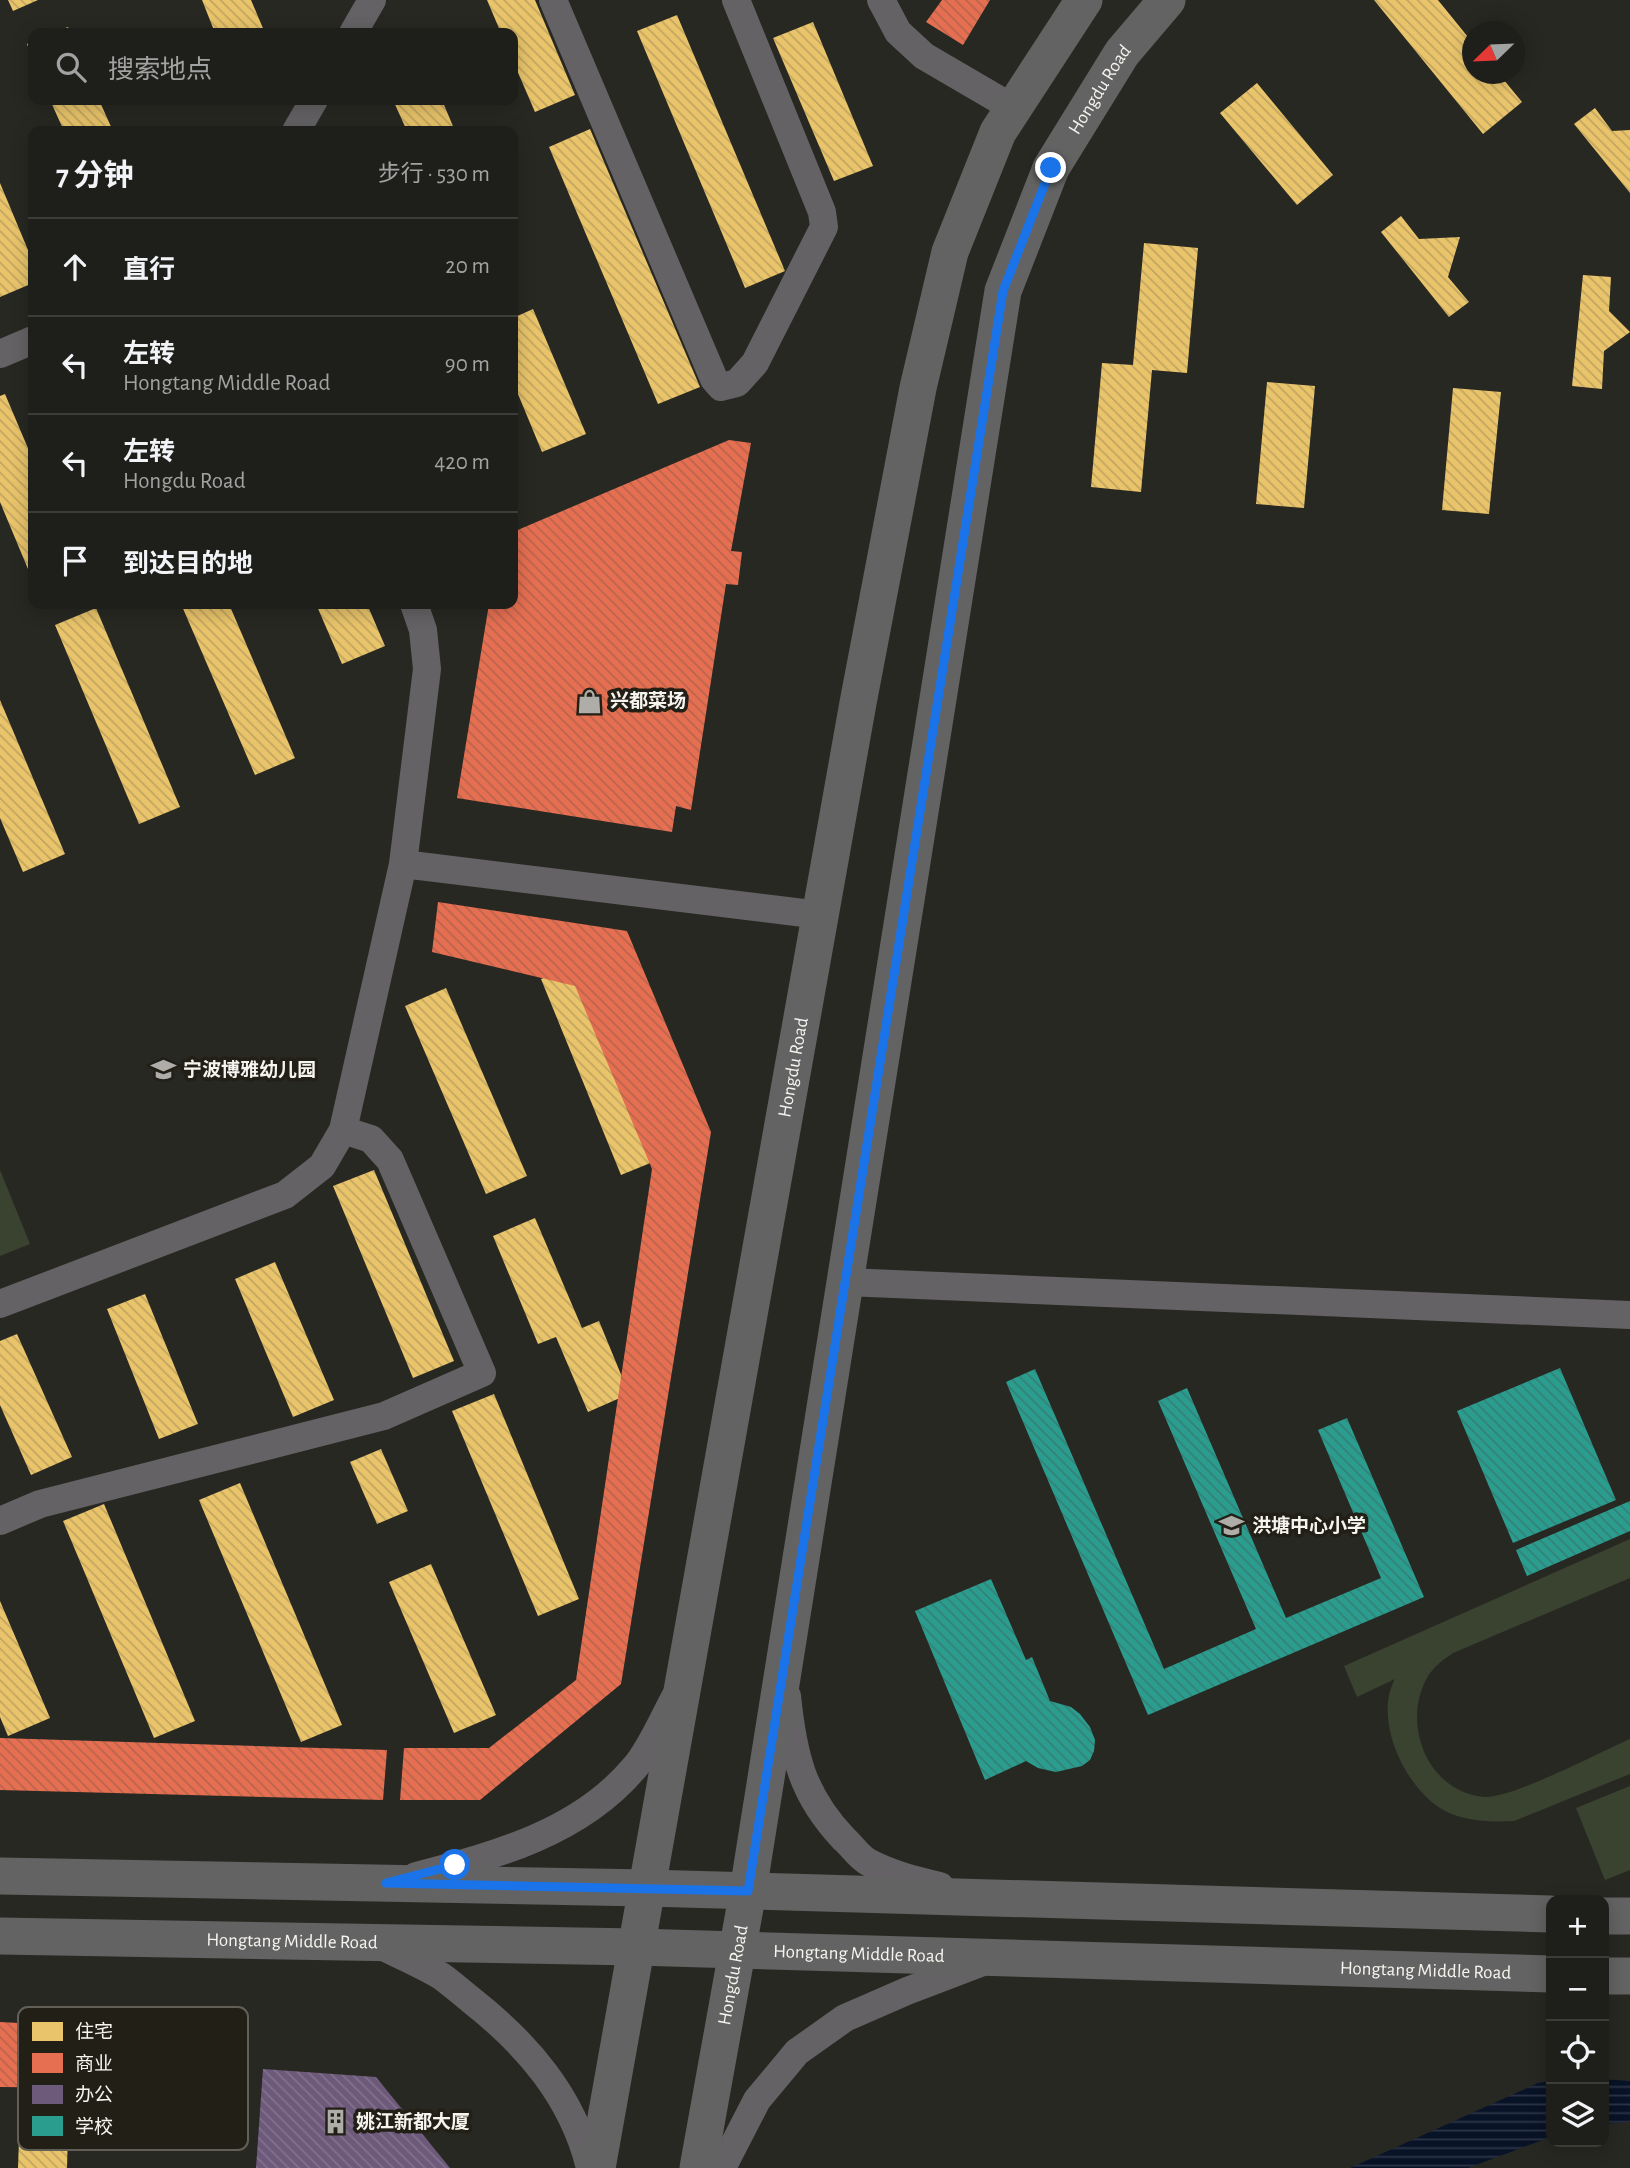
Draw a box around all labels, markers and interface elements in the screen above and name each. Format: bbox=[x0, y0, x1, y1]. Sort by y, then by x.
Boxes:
north arrow bbox=[1462, 21, 1525, 84]
search box bbox=[28, 28, 518, 105]
street label: Hongdu Road bbox=[1065, 41, 1134, 138]
icon: search bbox=[52, 48, 90, 86]
text: 搜索地点 bbox=[108, 57, 212, 83]
route end bbox=[1035, 152, 1066, 183]
text: 7 分钟 bbox=[56, 161, 134, 191]
text: 步行 · 530 m bbox=[378, 163, 490, 186]
icon: ahead bbox=[56, 248, 94, 286]
text: 20 m bbox=[445, 255, 490, 278]
text: 直行 bbox=[123, 257, 175, 283]
text: 左转 bbox=[123, 341, 175, 367]
icon: left bbox=[56, 346, 94, 384]
text: 90 m bbox=[445, 353, 490, 376]
text: Hongtang Middle Road bbox=[123, 372, 330, 395]
text: 左转 bbox=[123, 439, 175, 465]
icon: left bbox=[56, 444, 94, 482]
text: 420 m bbox=[434, 451, 490, 474]
text: Hongdu Road bbox=[123, 470, 246, 493]
icon: arrive bbox=[56, 542, 94, 580]
text: 到达目的地 bbox=[123, 551, 253, 577]
shop icon: 兴都菜场 bbox=[576, 687, 604, 715]
place label: 兴都菜场 bbox=[610, 690, 686, 711]
street label: Hongdu Road bbox=[775, 1016, 811, 1119]
school or university icon: 宁波博雅幼儿园 bbox=[149, 1056, 177, 1084]
place label: 宁波博雅幼儿园 bbox=[183, 1059, 316, 1080]
school or university icon: 洪塘中心小学 bbox=[1218, 1512, 1246, 1540]
place label: 洪塘中心小学 bbox=[1252, 1515, 1366, 1536]
route start bbox=[439, 1849, 470, 1880]
map controls bbox=[1546, 1895, 1609, 2147]
button: + bbox=[1546, 1895, 1609, 1958]
street label: Hongdu Road bbox=[714, 1923, 751, 2027]
street label: Hongtang Middle Road bbox=[206, 1930, 378, 1952]
street label: Hongtang Middle Road bbox=[773, 1942, 945, 1966]
street label: Hongtang Middle Road bbox=[1340, 1958, 1512, 1982]
button: − bbox=[1546, 1958, 1609, 2021]
legend bbox=[18, 2007, 248, 2150]
text: 住宅 bbox=[75, 2021, 113, 2042]
button: locate bbox=[1546, 2021, 1609, 2084]
text: 商业 bbox=[75, 2053, 113, 2074]
button: layers bbox=[1546, 2084, 1609, 2147]
text: 办公 bbox=[75, 2085, 113, 2105]
building icon: 姚江新都大厦 bbox=[322, 2108, 350, 2136]
place label: 姚江新都大厦 bbox=[356, 2111, 470, 2132]
text: 学校 bbox=[75, 2116, 113, 2137]

